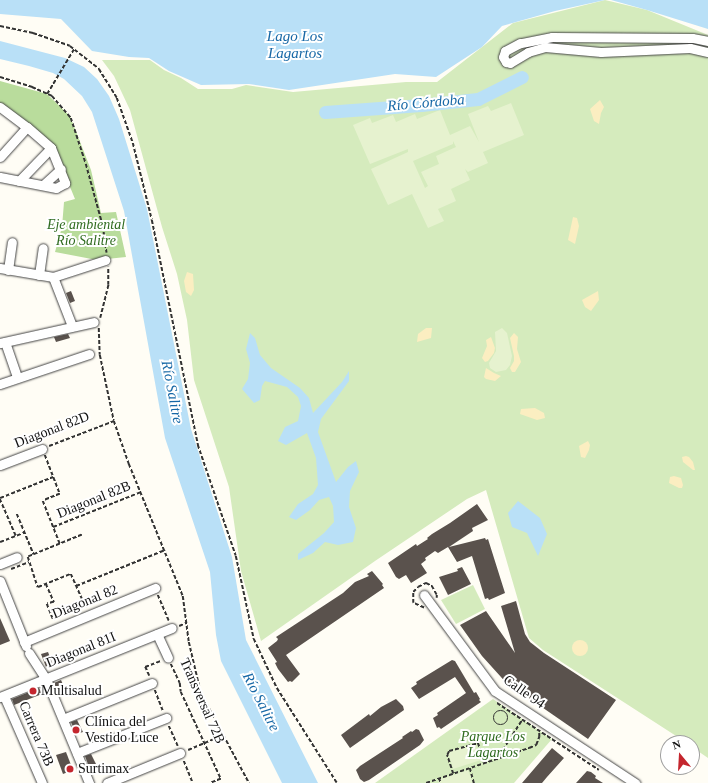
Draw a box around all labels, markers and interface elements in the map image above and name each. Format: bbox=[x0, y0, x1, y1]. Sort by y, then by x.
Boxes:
water label: Lago Los Lagartos bbox=[267, 27, 323, 62]
water label: Río Córdoba bbox=[387, 91, 465, 115]
park label: Eje ambiental Río Salitre bbox=[47, 217, 125, 250]
water label: Río Salitre bbox=[157, 359, 187, 425]
street label: Diagonal 82D bbox=[12, 408, 92, 452]
street label: Diagonal 82B bbox=[55, 478, 133, 522]
street label: Diagonal 82 bbox=[50, 581, 120, 623]
street label: Diagonal 81I bbox=[44, 628, 118, 672]
street label: Transversal 72B bbox=[176, 656, 228, 746]
water label: Río Salitre bbox=[238, 669, 284, 735]
street label: Calle 94 bbox=[500, 672, 548, 712]
place label: Multisalud bbox=[41, 683, 102, 699]
marker: Multisalud bbox=[28, 686, 38, 696]
street label: Carrera 73B bbox=[15, 699, 57, 769]
place label: Clínica del Vestido Luce bbox=[85, 714, 158, 746]
marker: Clínica del Vestido Luce bbox=[70, 724, 82, 736]
park label: Parque Los Lagartos bbox=[461, 729, 525, 762]
north arrow bbox=[660, 735, 700, 775]
text: N bbox=[671, 738, 682, 751]
place label: Surtimax bbox=[78, 761, 129, 777]
marker: Surtimax bbox=[65, 764, 75, 774]

